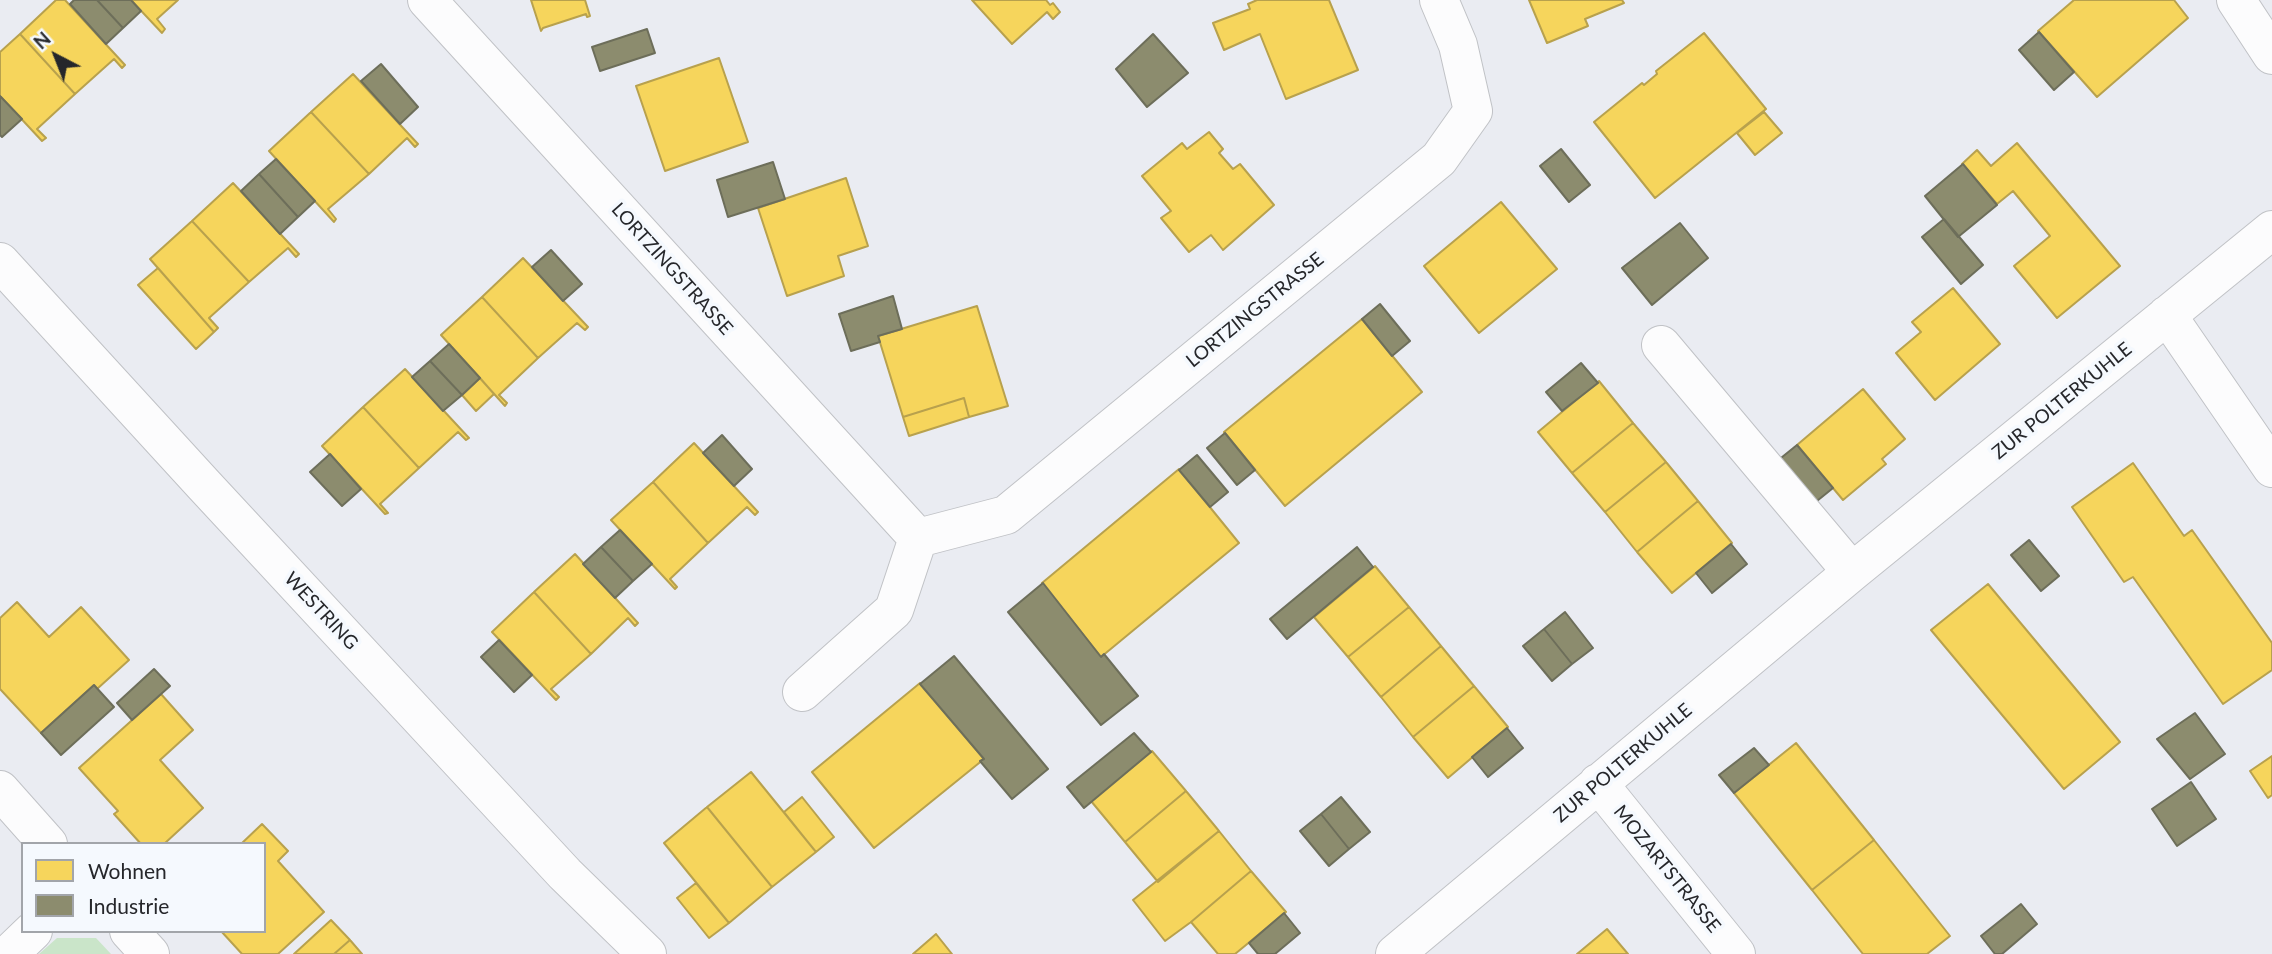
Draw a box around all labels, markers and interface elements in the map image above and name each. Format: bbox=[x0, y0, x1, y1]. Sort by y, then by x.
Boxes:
north arrow bbox=[21, 21, 91, 91]
text: N bbox=[28, 27, 55, 53]
street label: LORTZINGSTRASSE bbox=[607, 198, 737, 340]
street label: LORTZINGSTRASSE bbox=[1182, 248, 1328, 372]
street label: ZUR POLTERKUHLE bbox=[1988, 338, 2136, 464]
street label: WESTRING bbox=[279, 567, 363, 655]
street label: ZUR POLTERKUHLE bbox=[1550, 699, 1696, 827]
street label: MOZARTSTRASSE bbox=[1609, 801, 1725, 937]
legend bbox=[21, 842, 266, 933]
text: Wohnen bbox=[88, 858, 167, 883]
text: Industrie bbox=[88, 893, 169, 918]

